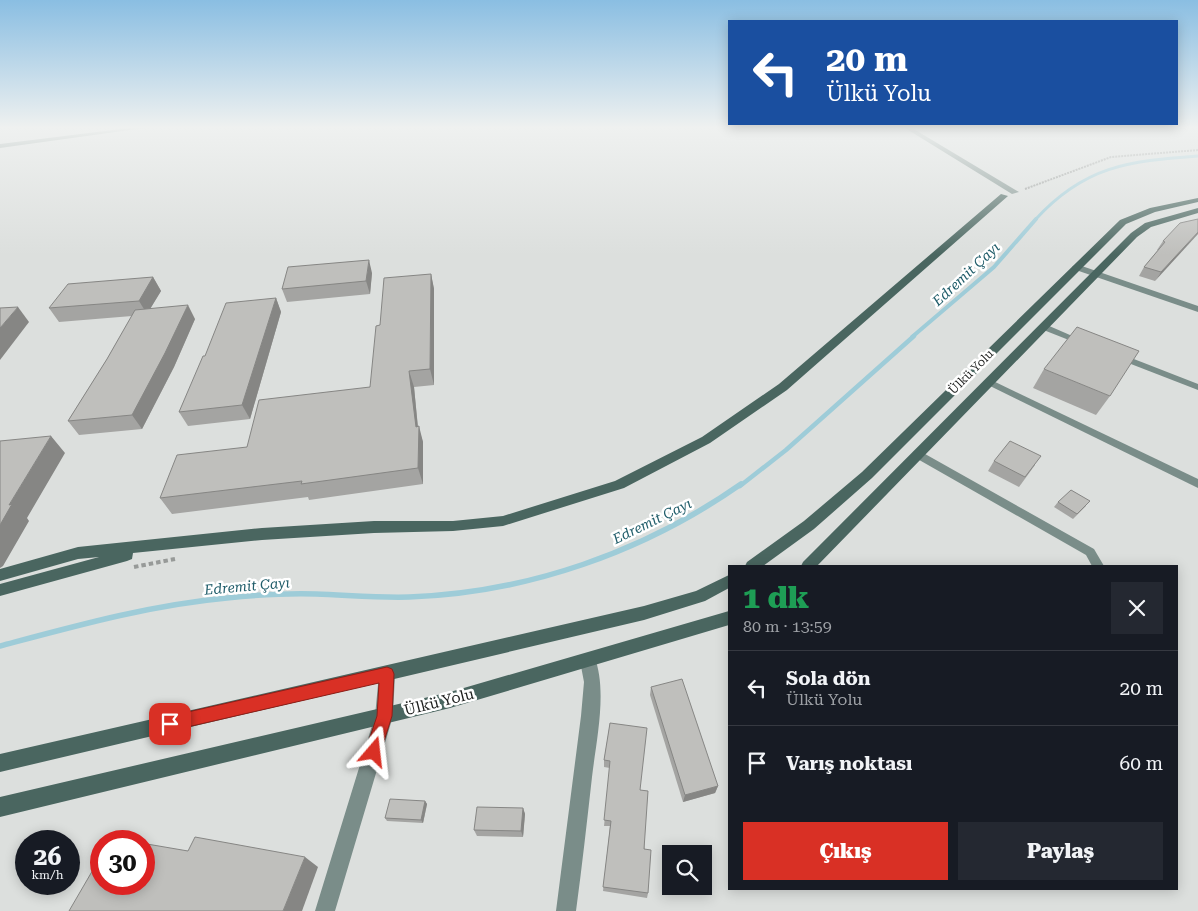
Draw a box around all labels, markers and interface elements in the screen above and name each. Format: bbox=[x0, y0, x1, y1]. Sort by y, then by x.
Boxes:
text: 20 m bbox=[826, 39, 908, 80]
icon: left bbox=[743, 40, 808, 105]
text: Ülkü Yolu bbox=[826, 81, 931, 106]
water label: Edremit Çayı bbox=[929, 239, 1003, 310]
street label: Ülkü Yolu bbox=[946, 346, 997, 397]
water label: Edremit Çayı bbox=[609, 495, 694, 547]
water label: Edremit Çayı bbox=[203, 574, 290, 598]
text: 1 dk bbox=[743, 580, 809, 615]
button: close bbox=[1111, 582, 1163, 634]
text: 80 m · 13:59 bbox=[743, 617, 832, 636]
text: Sola dön bbox=[786, 667, 871, 690]
icon: left bbox=[743, 674, 771, 702]
text: 20 m bbox=[1120, 677, 1163, 700]
street label: Ülkü Yolu bbox=[402, 684, 477, 719]
text: Ülkü Yolu bbox=[786, 690, 862, 709]
pin bbox=[149, 703, 191, 745]
icon: arrive bbox=[156, 710, 184, 738]
position arrow bbox=[347, 725, 399, 777]
icon: arrive bbox=[743, 749, 771, 777]
text: Varış noktası bbox=[786, 752, 912, 775]
text: 60 m bbox=[1120, 752, 1163, 775]
button: Çıkış bbox=[743, 822, 948, 880]
button: Paylaş bbox=[958, 822, 1163, 880]
speed limit sign: 30 bbox=[90, 830, 155, 895]
text: 26 bbox=[33, 842, 62, 871]
map controls bbox=[662, 845, 712, 895]
button: search bbox=[662, 845, 712, 895]
text: km/h bbox=[31, 868, 64, 882]

